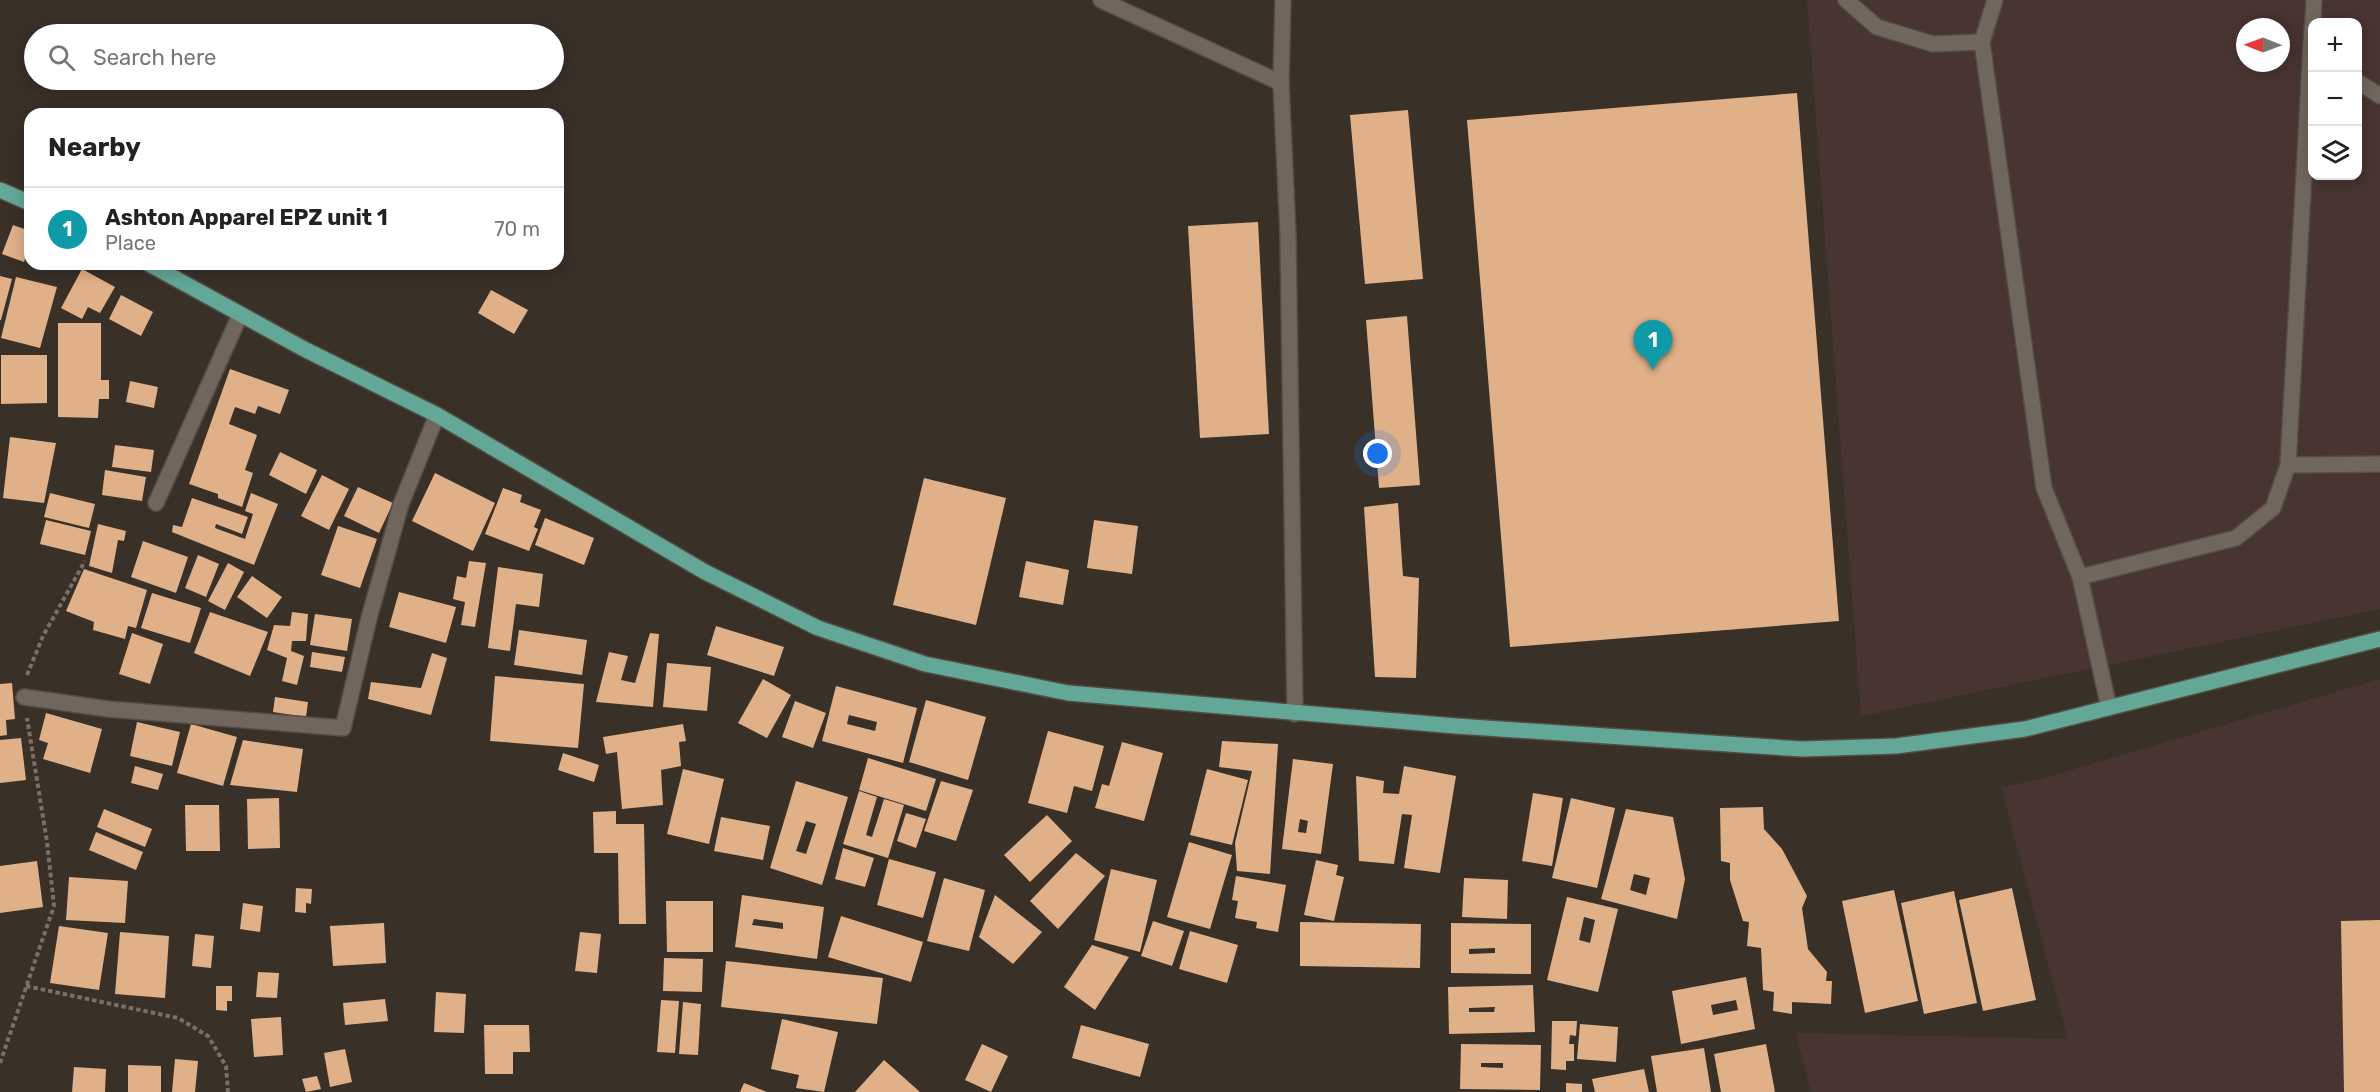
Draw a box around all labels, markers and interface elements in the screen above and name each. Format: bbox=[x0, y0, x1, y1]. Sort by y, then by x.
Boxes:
north arrow bbox=[2236, 18, 2290, 72]
map controls bbox=[2308, 18, 2362, 180]
button: + bbox=[2308, 18, 2362, 72]
search box bbox=[24, 24, 564, 90]
icon: search bbox=[45, 41, 78, 74]
text: Search here bbox=[93, 44, 216, 71]
button: − bbox=[2308, 72, 2362, 126]
button: layers bbox=[2308, 126, 2362, 180]
text: Nearby bbox=[48, 132, 141, 163]
text: Ashton Apparel EPZ unit 1 bbox=[105, 204, 388, 231]
text: 1 bbox=[63, 217, 72, 241]
text: 70 m bbox=[494, 217, 540, 241]
text: Place bbox=[105, 231, 156, 255]
pin: 1 bbox=[1634, 320, 1672, 370]
your location bbox=[1363, 439, 1392, 468]

